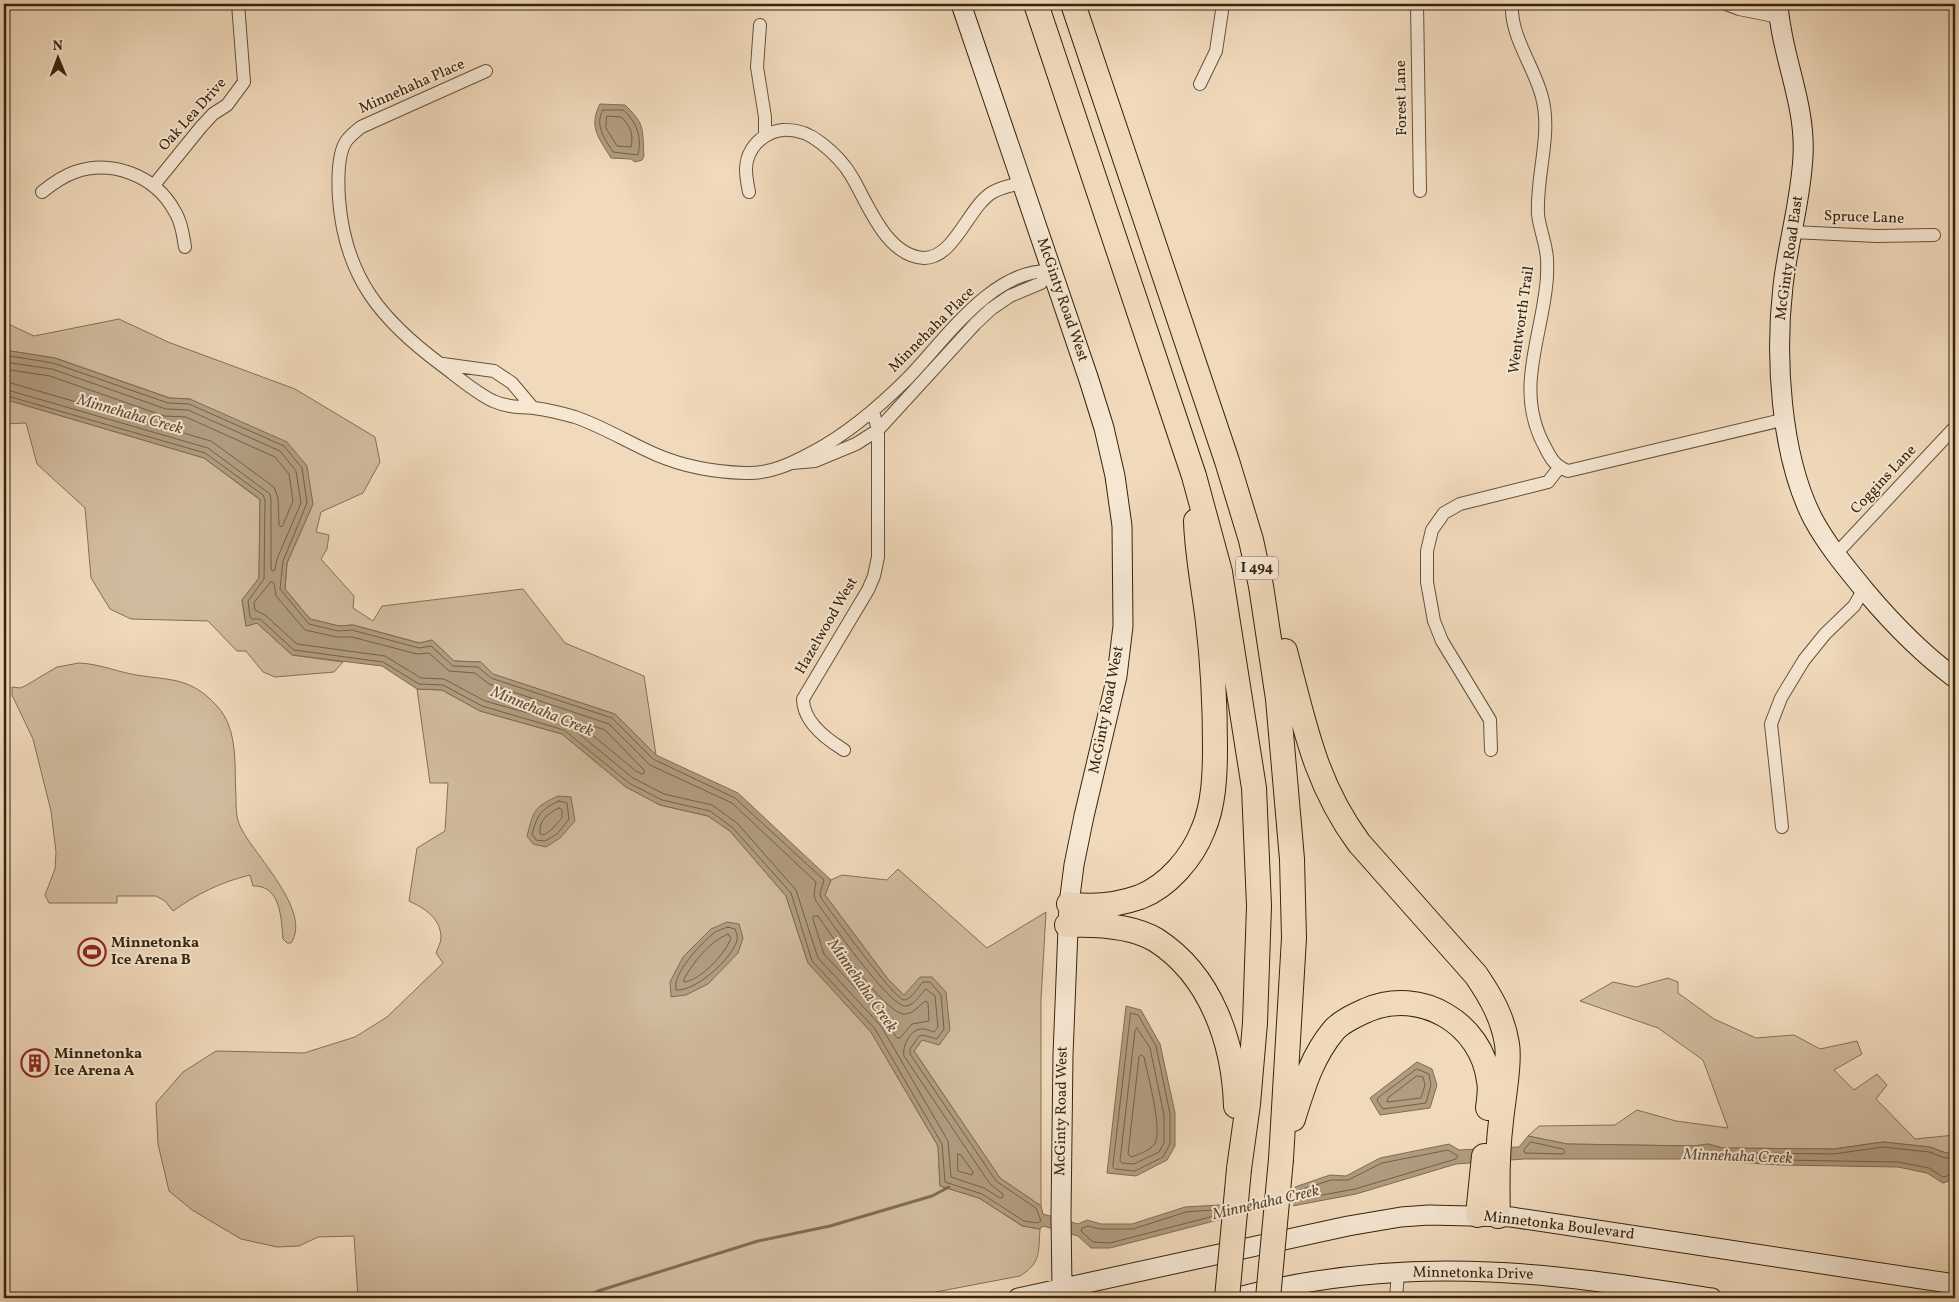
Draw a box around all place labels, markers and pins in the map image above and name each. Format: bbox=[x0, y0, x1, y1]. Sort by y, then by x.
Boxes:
place label: Minnetonka Ice Arena B bbox=[111, 933, 199, 971]
sports icon: Minnetonka Ice Arena B bbox=[77, 937, 107, 967]
place label: Minnetonka Ice Arena A bbox=[54, 1044, 142, 1082]
building icon: Minnetonka Ice Arena A bbox=[20, 1048, 50, 1078]

